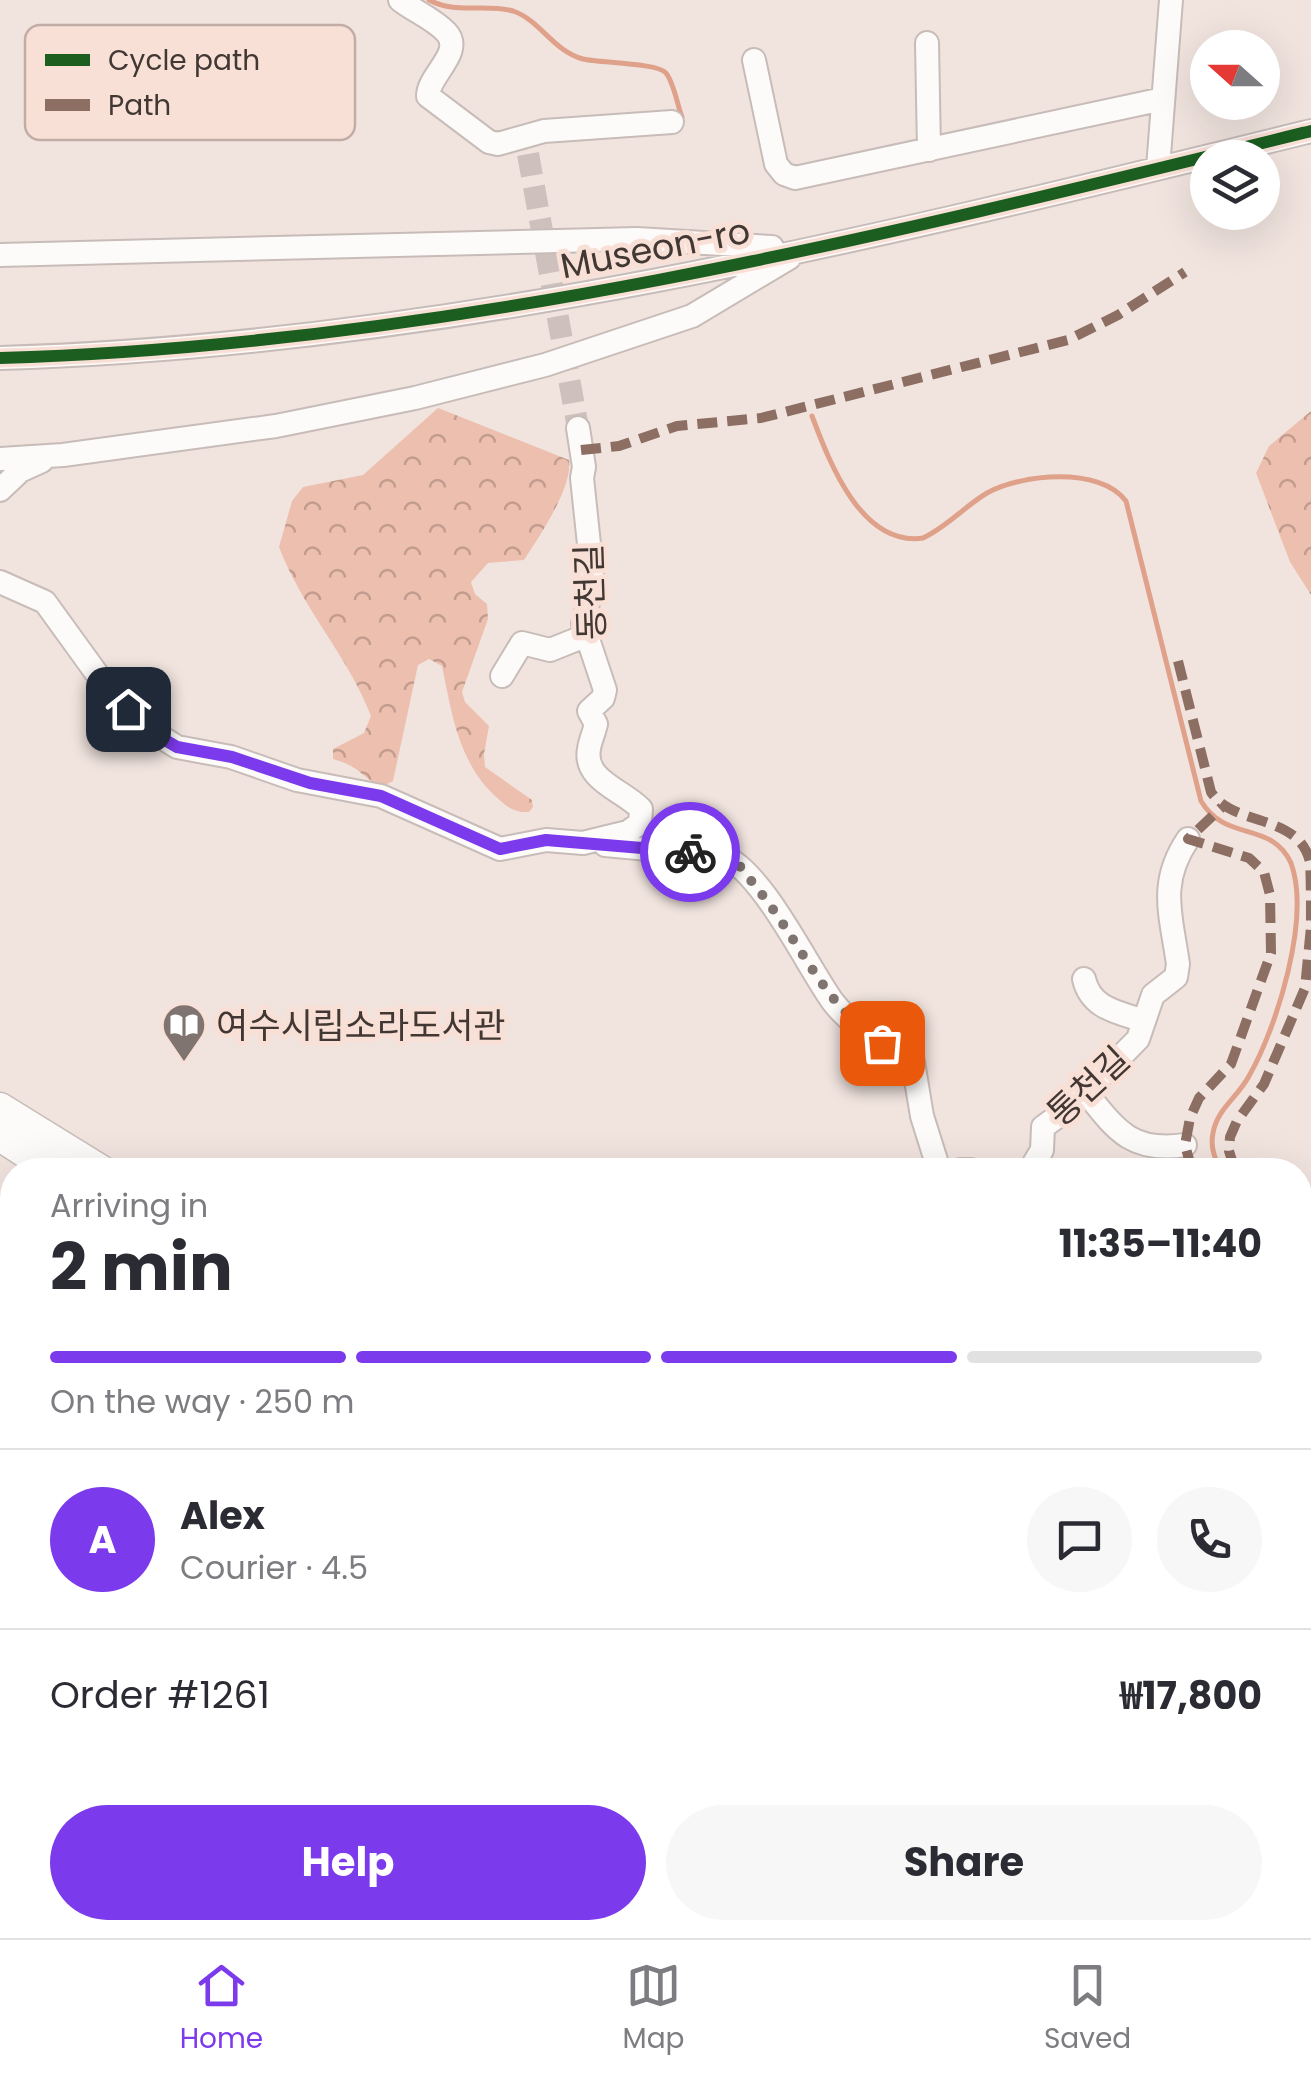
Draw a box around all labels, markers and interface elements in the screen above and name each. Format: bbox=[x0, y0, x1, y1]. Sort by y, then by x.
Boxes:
legend bbox=[25, 25, 355, 140]
north arrow bbox=[1190, 30, 1280, 120]
map controls bbox=[1190, 30, 1280, 230]
text: Cycle path bbox=[108, 41, 260, 80]
text: Path bbox=[108, 86, 171, 125]
button: layers bbox=[1190, 140, 1280, 230]
street label: Museon-ro bbox=[556, 206, 754, 290]
street label: 동천길 bbox=[564, 543, 616, 641]
pin bbox=[86, 667, 171, 752]
icon: home bbox=[101, 682, 156, 737]
courier bbox=[640, 802, 740, 902]
icon: bike bbox=[663, 825, 718, 880]
place label: 여수시립소라도서관 bbox=[216, 1001, 506, 1050]
pin bbox=[840, 1001, 925, 1086]
library icon: 여수시립소라도서관 bbox=[161, 1002, 207, 1063]
icon: bag bbox=[855, 1016, 910, 1071]
street label: 통천길 bbox=[1036, 1035, 1140, 1137]
text: Arriving in bbox=[50, 1183, 208, 1228]
text: 11:35–11:40 bbox=[1059, 1217, 1262, 1270]
text: 2 min bbox=[50, 1222, 233, 1313]
text: On the way · 250 m bbox=[50, 1379, 355, 1424]
button: chat bbox=[1027, 1487, 1132, 1592]
button: phone bbox=[1157, 1487, 1262, 1592]
text: Alex bbox=[180, 1489, 265, 1542]
text: A bbox=[88, 1513, 117, 1566]
text: Courier · 4.5 bbox=[180, 1545, 368, 1590]
text: Order #1261 bbox=[50, 1668, 270, 1721]
text: ₩17,800 bbox=[1120, 1669, 1262, 1722]
button: Help bbox=[50, 1805, 646, 1920]
button: Share bbox=[666, 1805, 1262, 1920]
tab: Home bbox=[180, 1958, 263, 2060]
tab: Map bbox=[623, 1958, 685, 2060]
tab: Saved bbox=[1044, 1958, 1131, 2060]

